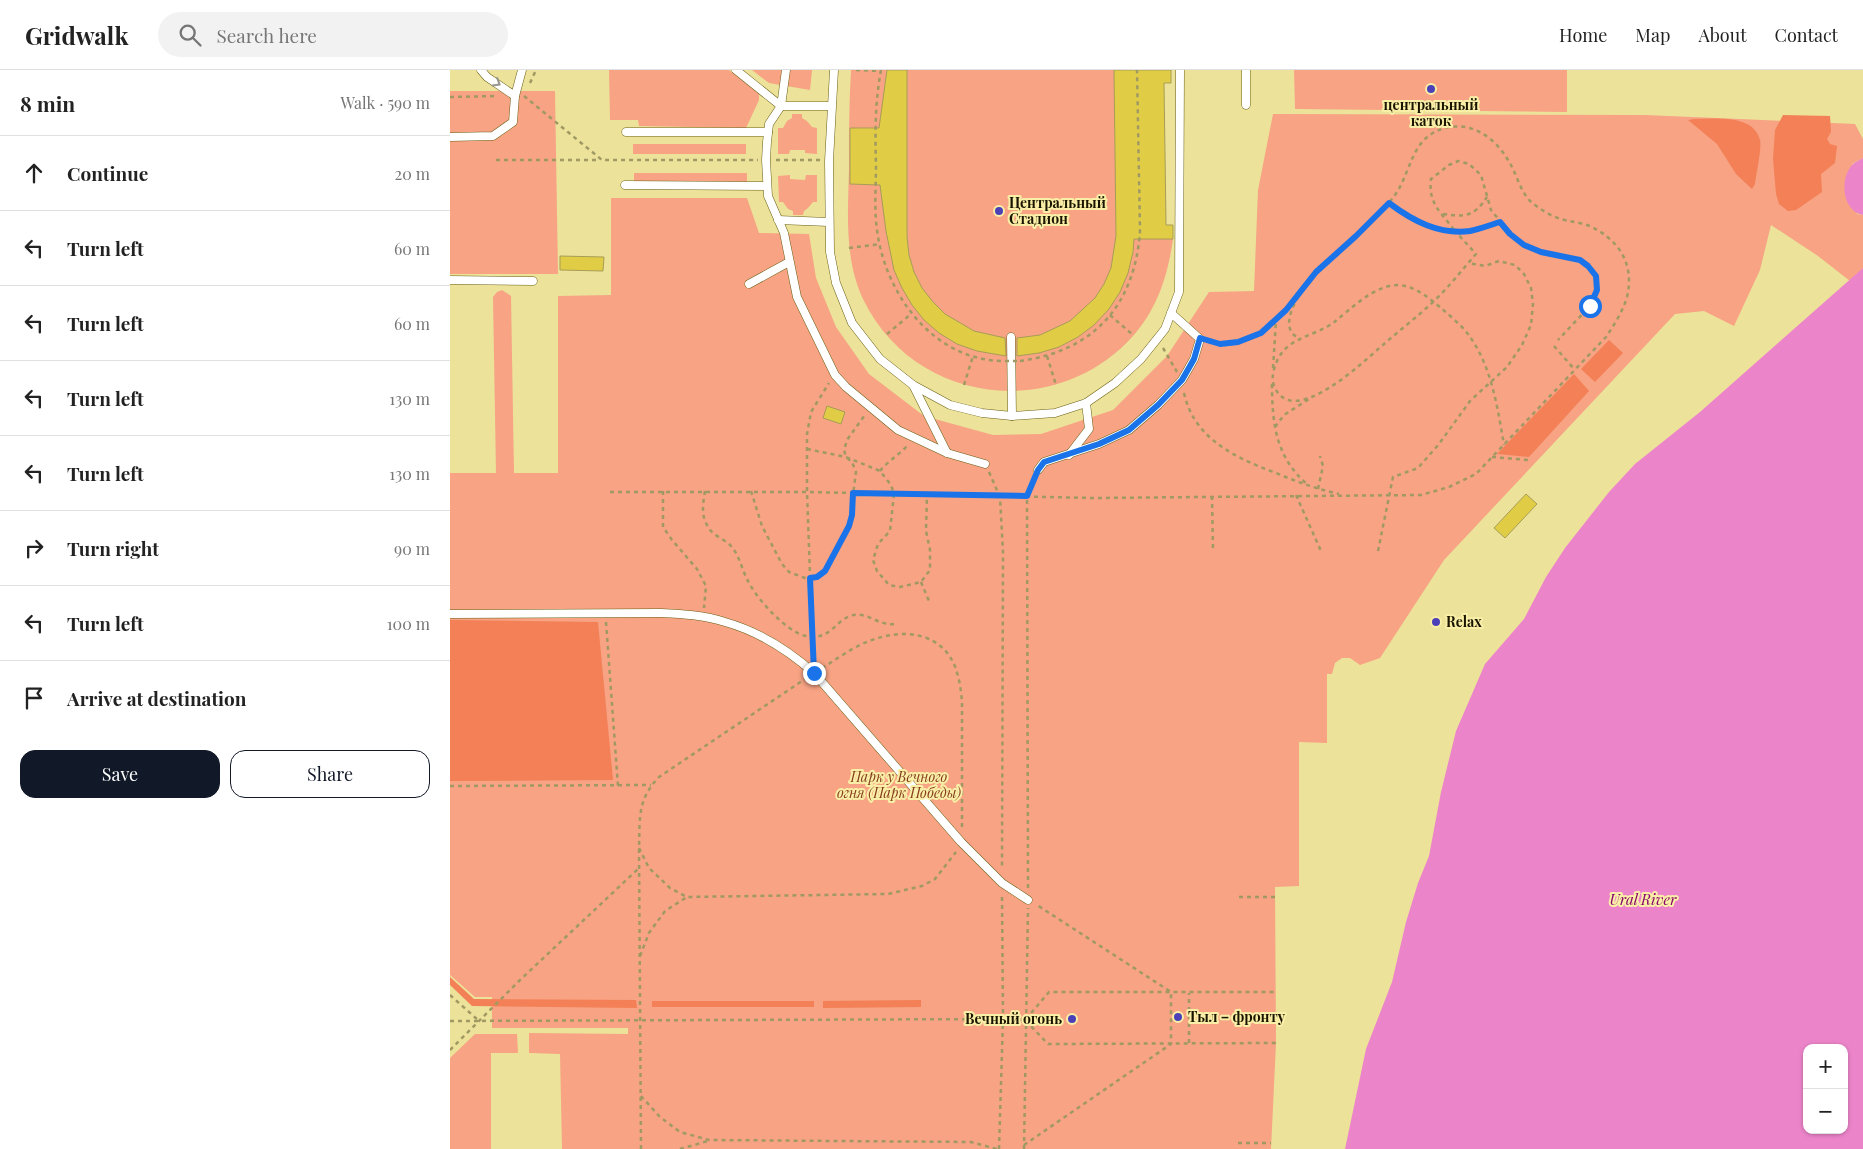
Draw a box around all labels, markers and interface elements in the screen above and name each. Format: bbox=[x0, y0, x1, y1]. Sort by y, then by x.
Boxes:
search box bbox=[158, 12, 508, 57]
text: Gridwalk bbox=[25, 19, 128, 51]
icon: search bbox=[176, 21, 204, 49]
text: Search here bbox=[216, 22, 317, 48]
text: Home bbox=[1559, 23, 1607, 47]
text: Map bbox=[1635, 23, 1670, 47]
text: About bbox=[1698, 23, 1747, 47]
text: Contact bbox=[1775, 23, 1838, 47]
one-way arrow bbox=[492, 77, 501, 87]
marker: центральный каток bbox=[1425, 83, 1437, 95]
text: 8 min bbox=[20, 89, 75, 117]
text: Walk · 590 m bbox=[340, 92, 430, 113]
place label: центральный каток bbox=[1384, 95, 1478, 130]
icon: ahead bbox=[20, 159, 48, 187]
text: Continue bbox=[67, 160, 148, 186]
text: 20 m bbox=[395, 163, 430, 184]
place label: Центральный Стадион bbox=[1009, 193, 1106, 228]
marker: Центральный Стадион bbox=[993, 205, 1005, 217]
icon: left bbox=[20, 234, 48, 262]
text: Turn left bbox=[67, 235, 144, 261]
text: 60 m bbox=[394, 238, 430, 259]
route start bbox=[1579, 295, 1602, 318]
icon: left bbox=[20, 309, 48, 337]
text: Turn left bbox=[67, 310, 144, 336]
text: 60 m bbox=[394, 313, 430, 334]
icon: left bbox=[20, 384, 48, 412]
text: Turn left bbox=[67, 385, 144, 411]
text: 130 m bbox=[389, 388, 430, 409]
icon: left bbox=[20, 459, 48, 487]
text: Turn left bbox=[67, 460, 144, 486]
text: 130 m bbox=[389, 463, 430, 484]
icon: right bbox=[20, 534, 48, 562]
text: Turn right bbox=[67, 535, 159, 561]
text: 90 m bbox=[394, 538, 430, 559]
icon: left bbox=[20, 609, 48, 637]
text: Turn left bbox=[67, 610, 144, 636]
place label: Relax bbox=[1446, 612, 1482, 631]
text: 100 m bbox=[387, 613, 430, 634]
marker: Relax bbox=[1430, 616, 1442, 628]
route end bbox=[803, 662, 826, 685]
icon: arrive bbox=[20, 684, 48, 712]
text: Arrive at destination bbox=[67, 685, 247, 711]
button: Save bbox=[20, 750, 220, 798]
button: Share bbox=[230, 750, 430, 798]
park label: Парк у Вечного огня (Парк Победы) bbox=[837, 767, 961, 802]
water label: Ural River bbox=[1610, 889, 1677, 909]
place label: Тыл – фронту bbox=[1188, 1007, 1286, 1026]
place label: Вечный огонь bbox=[965, 1009, 1062, 1028]
marker: Тыл – фронту bbox=[1172, 1011, 1184, 1023]
marker: Вечный огонь bbox=[1066, 1013, 1078, 1025]
map controls bbox=[1803, 1044, 1848, 1134]
button: + bbox=[1803, 1044, 1848, 1089]
button: − bbox=[1803, 1089, 1848, 1134]

